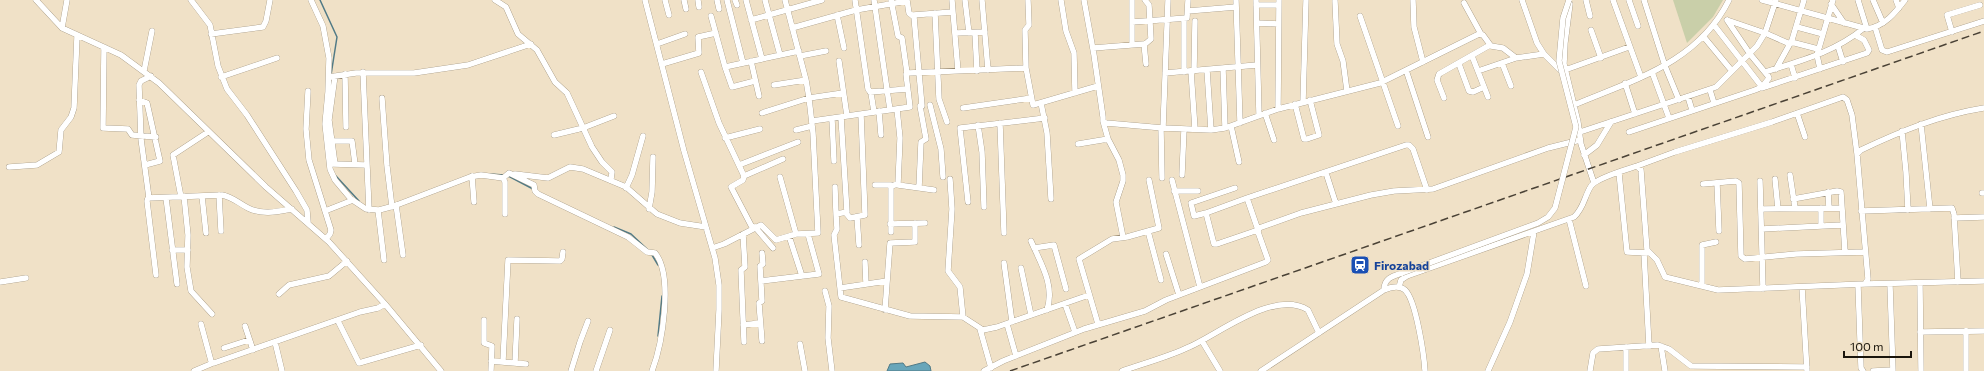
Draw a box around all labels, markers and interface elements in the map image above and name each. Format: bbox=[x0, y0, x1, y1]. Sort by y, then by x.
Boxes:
station icon: Firozabad bbox=[1349, 254, 1371, 276]
place label: Firozabad bbox=[1374, 258, 1429, 272]
scale bar bbox=[1844, 333, 1911, 359]
text: 100 m bbox=[1850, 339, 1884, 353]

